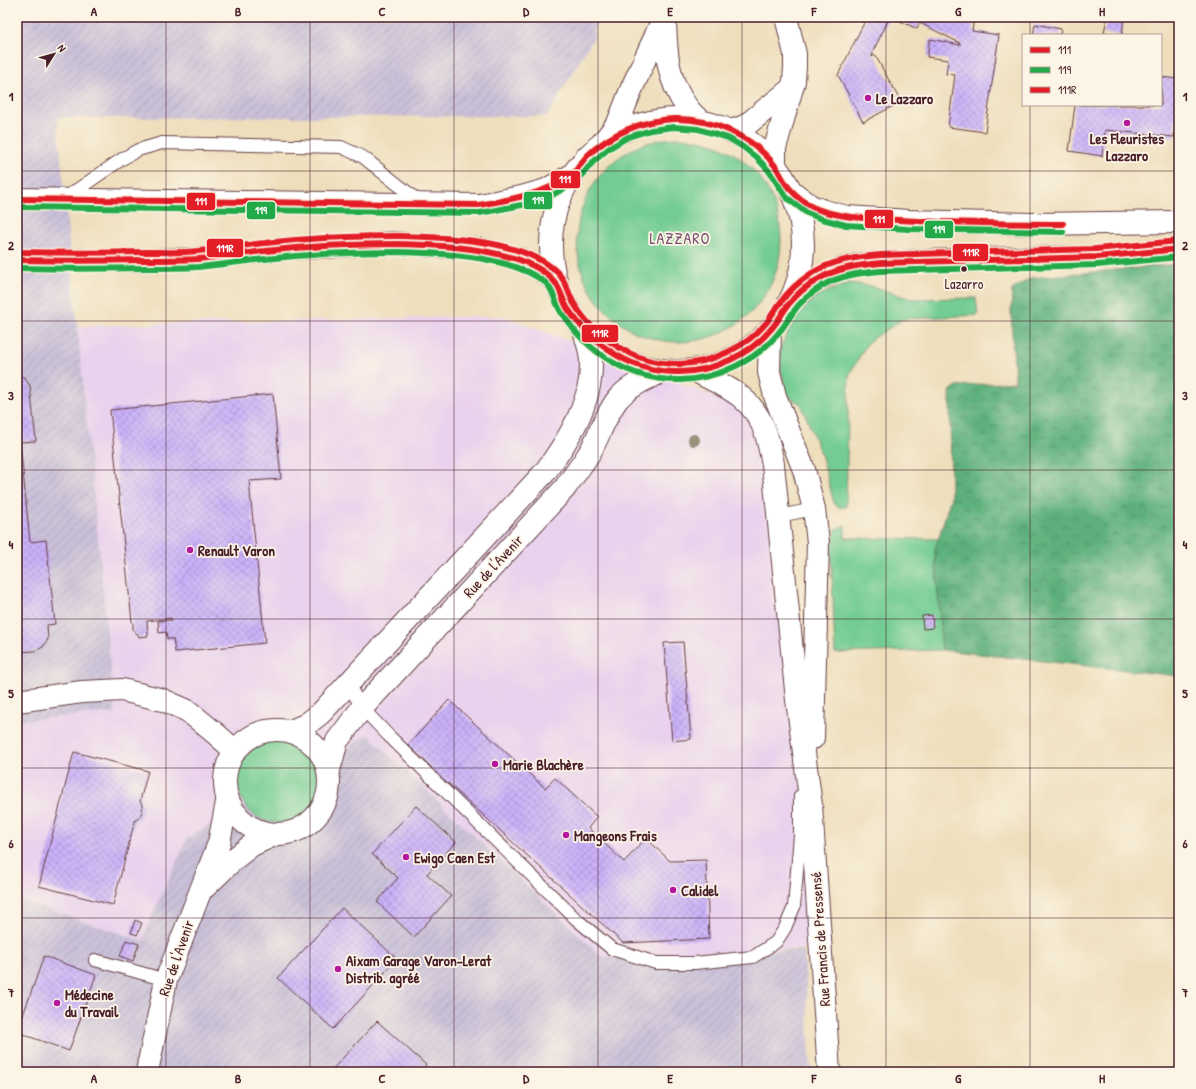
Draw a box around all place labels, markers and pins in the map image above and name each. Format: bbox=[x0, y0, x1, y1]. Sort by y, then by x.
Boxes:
place label: Le Lazzaro bbox=[876, 88, 933, 109]
marker: Le Lazzaro bbox=[863, 93, 873, 103]
marker: Les Fleuristes Lazzaro bbox=[1122, 118, 1132, 128]
place label: Les Fleuristes Lazzaro bbox=[1090, 128, 1164, 166]
marker: Lazarro bbox=[959, 264, 969, 274]
place label: Lazarro bbox=[945, 274, 984, 293]
place label: Renault Varon bbox=[198, 540, 275, 561]
marker: Renault Varon bbox=[185, 545, 195, 555]
place label: Marie Blachère bbox=[503, 754, 584, 775]
marker: Marie Blachère bbox=[490, 759, 500, 769]
place label: Mangeons Frais bbox=[574, 825, 657, 847]
marker: Mangeons Frais bbox=[561, 830, 571, 840]
place label: Ewigo Caen Est bbox=[414, 847, 496, 869]
marker: Ewigo Caen Est bbox=[401, 852, 411, 862]
place label: Calidel bbox=[681, 880, 719, 901]
marker: Calidel bbox=[668, 885, 678, 895]
place label: Aixam Garage Varon-Lerat Distrib. agréé bbox=[346, 950, 492, 989]
marker: Aixam Garage Varon-Lerat Distrib. agréé bbox=[333, 964, 343, 974]
place label: Médecine du Travail bbox=[65, 984, 119, 1022]
marker: Médecine du Travail bbox=[52, 998, 62, 1008]

